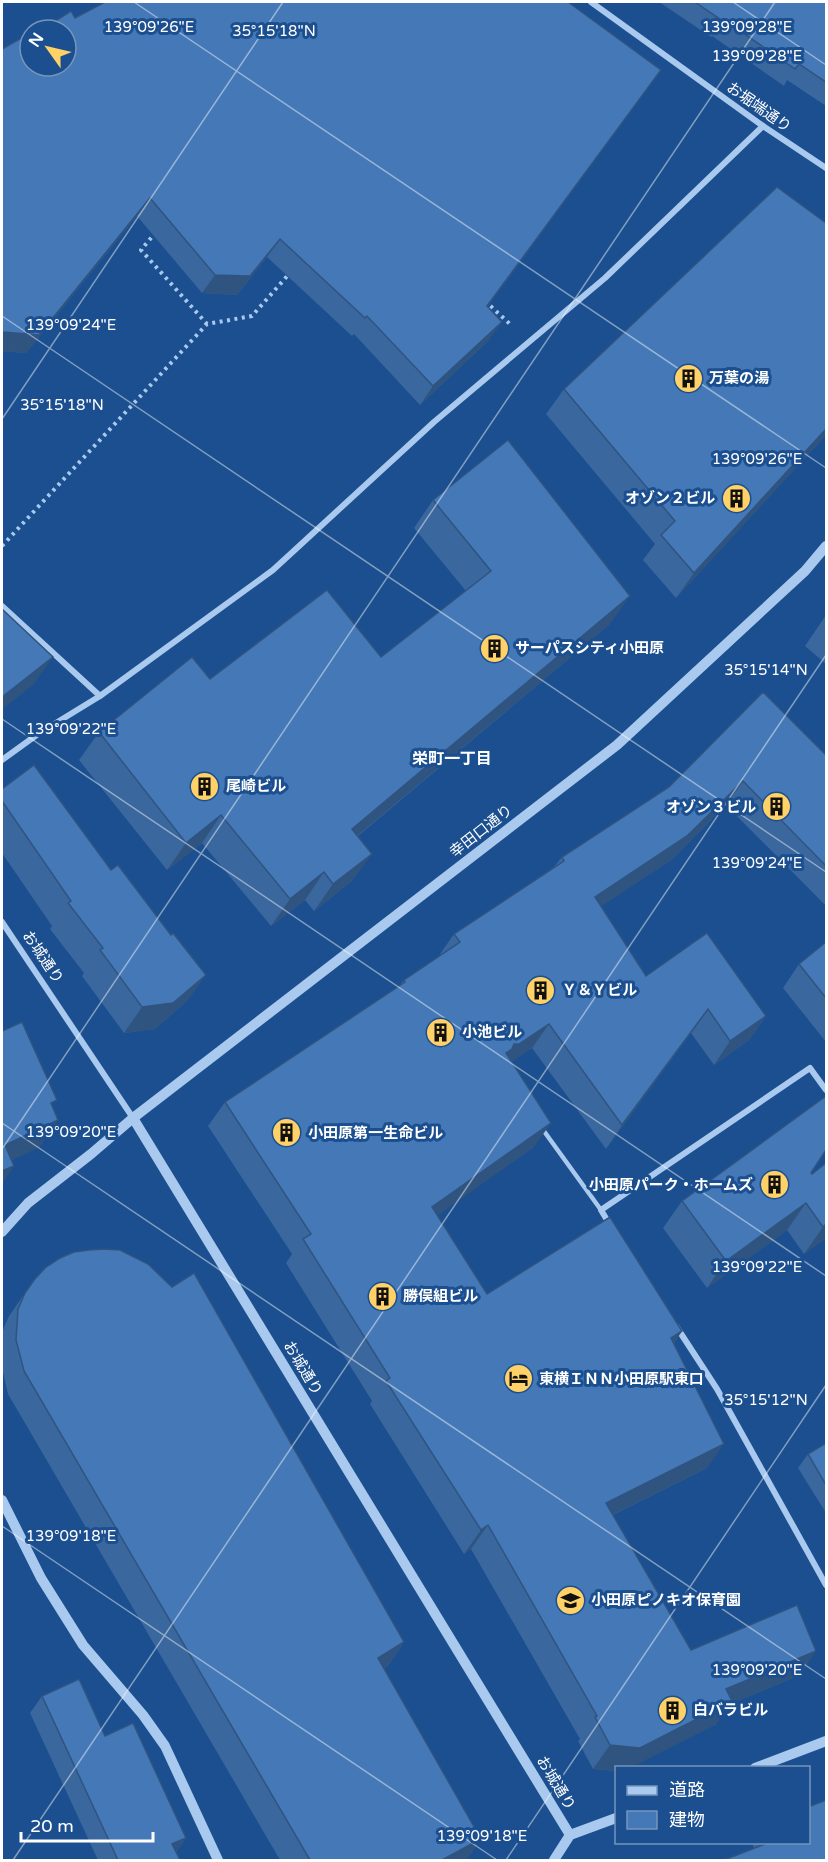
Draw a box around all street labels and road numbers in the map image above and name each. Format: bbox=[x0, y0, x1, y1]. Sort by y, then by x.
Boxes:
street label: お堀端通り bbox=[723, 78, 795, 136]
street label: 幸田口通り bbox=[446, 801, 516, 861]
street label: お城通り bbox=[19, 927, 67, 987]
street label: お城通り bbox=[280, 1338, 326, 1398]
street label: お城通り bbox=[533, 1753, 579, 1813]

